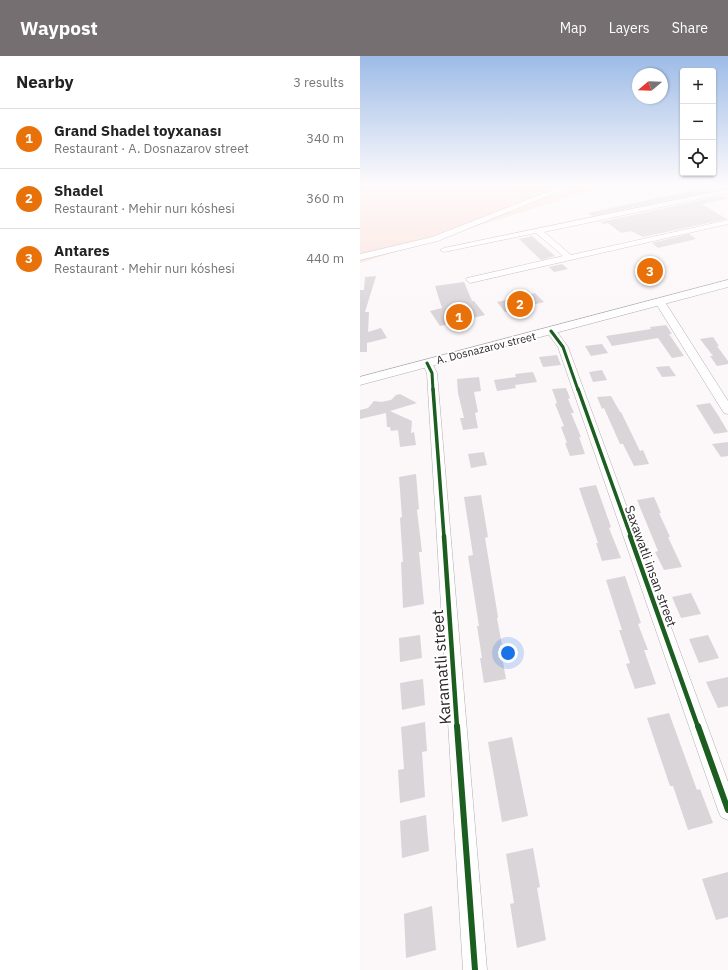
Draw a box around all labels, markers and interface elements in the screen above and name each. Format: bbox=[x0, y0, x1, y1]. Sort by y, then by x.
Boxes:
text: Waypost bbox=[20, 16, 98, 40]
text: Map bbox=[560, 19, 587, 37]
text: Layers bbox=[609, 19, 650, 37]
text: Share bbox=[672, 19, 708, 37]
north arrow bbox=[632, 68, 668, 104]
map controls bbox=[680, 68, 716, 176]
button: + bbox=[680, 68, 716, 104]
text: Nearby bbox=[16, 71, 74, 93]
text: 3 results bbox=[293, 74, 344, 91]
button: − bbox=[680, 104, 716, 140]
text: Grand Shadel toyxanası bbox=[54, 121, 222, 140]
text: 1 bbox=[25, 130, 33, 147]
text: 340 m bbox=[306, 130, 344, 147]
text: Restaurant · A. Dosnazarov street bbox=[54, 140, 249, 157]
button: locate bbox=[680, 140, 716, 176]
text: Shadel bbox=[54, 181, 103, 200]
text: 2 bbox=[25, 190, 33, 207]
text: 360 m bbox=[306, 190, 344, 207]
text: Restaurant · Mehir nurı kóshesi bbox=[54, 200, 235, 217]
text: Antares bbox=[54, 241, 109, 260]
text: 3 bbox=[25, 250, 33, 267]
text: 440 m bbox=[306, 250, 344, 267]
pin: 3 bbox=[637, 256, 663, 286]
text: Restaurant · Mehir nurı kóshesi bbox=[54, 260, 235, 277]
pin: 2 bbox=[507, 289, 533, 319]
pin: 1 bbox=[446, 302, 472, 332]
street label: A. Dosnazarov street bbox=[435, 329, 537, 367]
street label: Saxawatli insan street bbox=[621, 503, 680, 629]
street label: Karamatli street bbox=[427, 609, 455, 725]
your location bbox=[498, 643, 518, 663]

